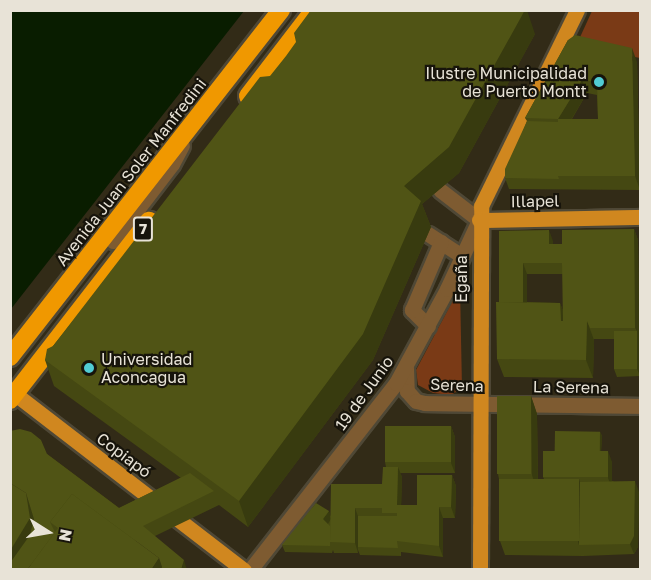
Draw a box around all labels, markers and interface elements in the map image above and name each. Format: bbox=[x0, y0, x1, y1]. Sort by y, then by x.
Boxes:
place label: Ilustre Municipalidad de Puerto Montt bbox=[425, 63, 587, 101]
street label: Avenida Juan Soler Manfredini bbox=[52, 74, 210, 270]
marker: Ilustre Municipalidad de Puerto Montt bbox=[592, 75, 606, 89]
street label: Illapel bbox=[511, 191, 559, 211]
road number: 7 bbox=[132, 217, 154, 241]
street label: Egaña bbox=[451, 255, 471, 303]
place label: Universidad Aconcagua bbox=[101, 349, 192, 387]
street label: 19 de Junio bbox=[331, 352, 397, 434]
marker: Universidad Aconcagua bbox=[82, 361, 96, 375]
street label: Serena bbox=[430, 374, 484, 396]
street label: La Serena bbox=[533, 377, 609, 397]
street label: Copiapó bbox=[93, 428, 155, 482]
north arrow bbox=[18, 502, 78, 562]
text: N bbox=[55, 528, 77, 543]

